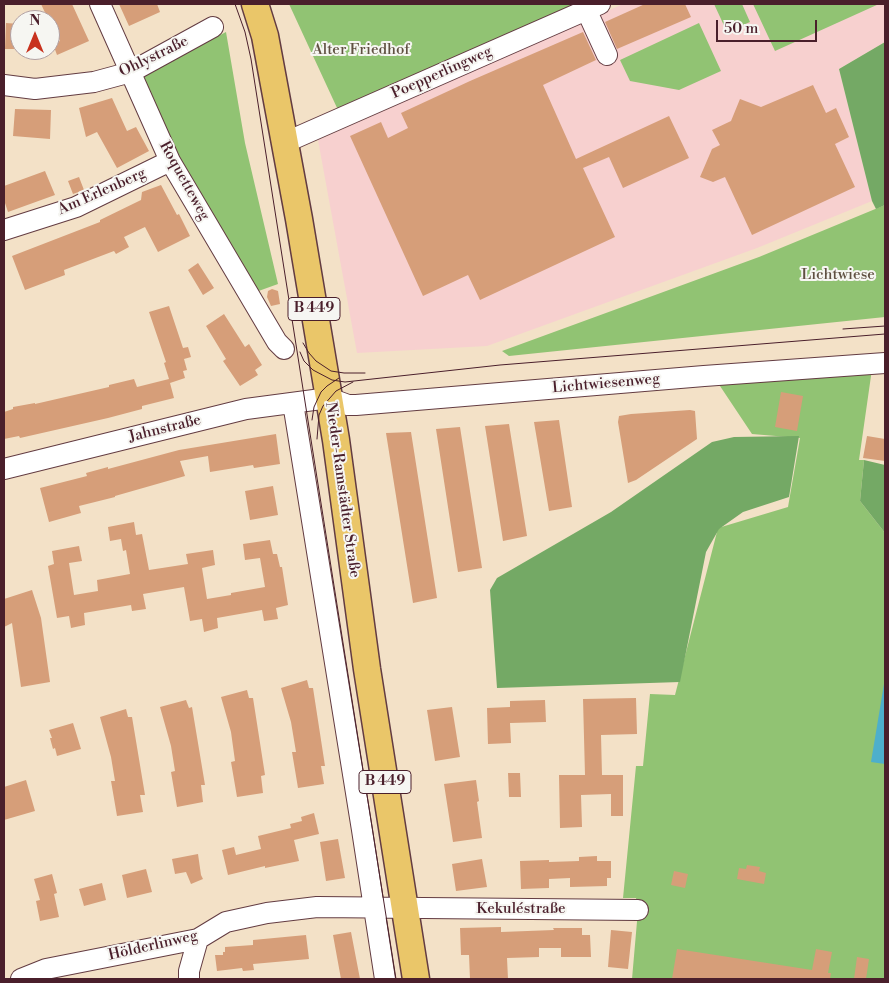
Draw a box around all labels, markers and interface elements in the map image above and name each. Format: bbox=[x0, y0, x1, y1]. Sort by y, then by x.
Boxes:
north arrow bbox=[10, 10, 60, 60]
scale bar bbox=[719, 10, 820, 42]
text: N bbox=[29, 12, 41, 30]
text: 50 m bbox=[724, 19, 758, 38]
street label: Ohlystraße bbox=[117, 33, 191, 81]
park label: Alter Friedhof bbox=[312, 41, 410, 59]
street label: Poepperlingweg bbox=[389, 43, 495, 103]
street label: Roquetteweg bbox=[155, 138, 213, 224]
street label: Am Erlenberg bbox=[55, 165, 149, 219]
park label: Lichtwiese bbox=[801, 266, 875, 284]
road number: B 449 bbox=[288, 298, 340, 320]
street label: Lichtwiesenweg bbox=[551, 370, 661, 398]
street label: Nieder-Ramstädter Straße bbox=[321, 401, 363, 579]
street label: Jahnstraße bbox=[127, 411, 203, 447]
road number: B 449 bbox=[359, 770, 411, 794]
street label: Kekuléstraße bbox=[476, 900, 566, 918]
street label: Hölderlinweg bbox=[107, 927, 199, 965]

